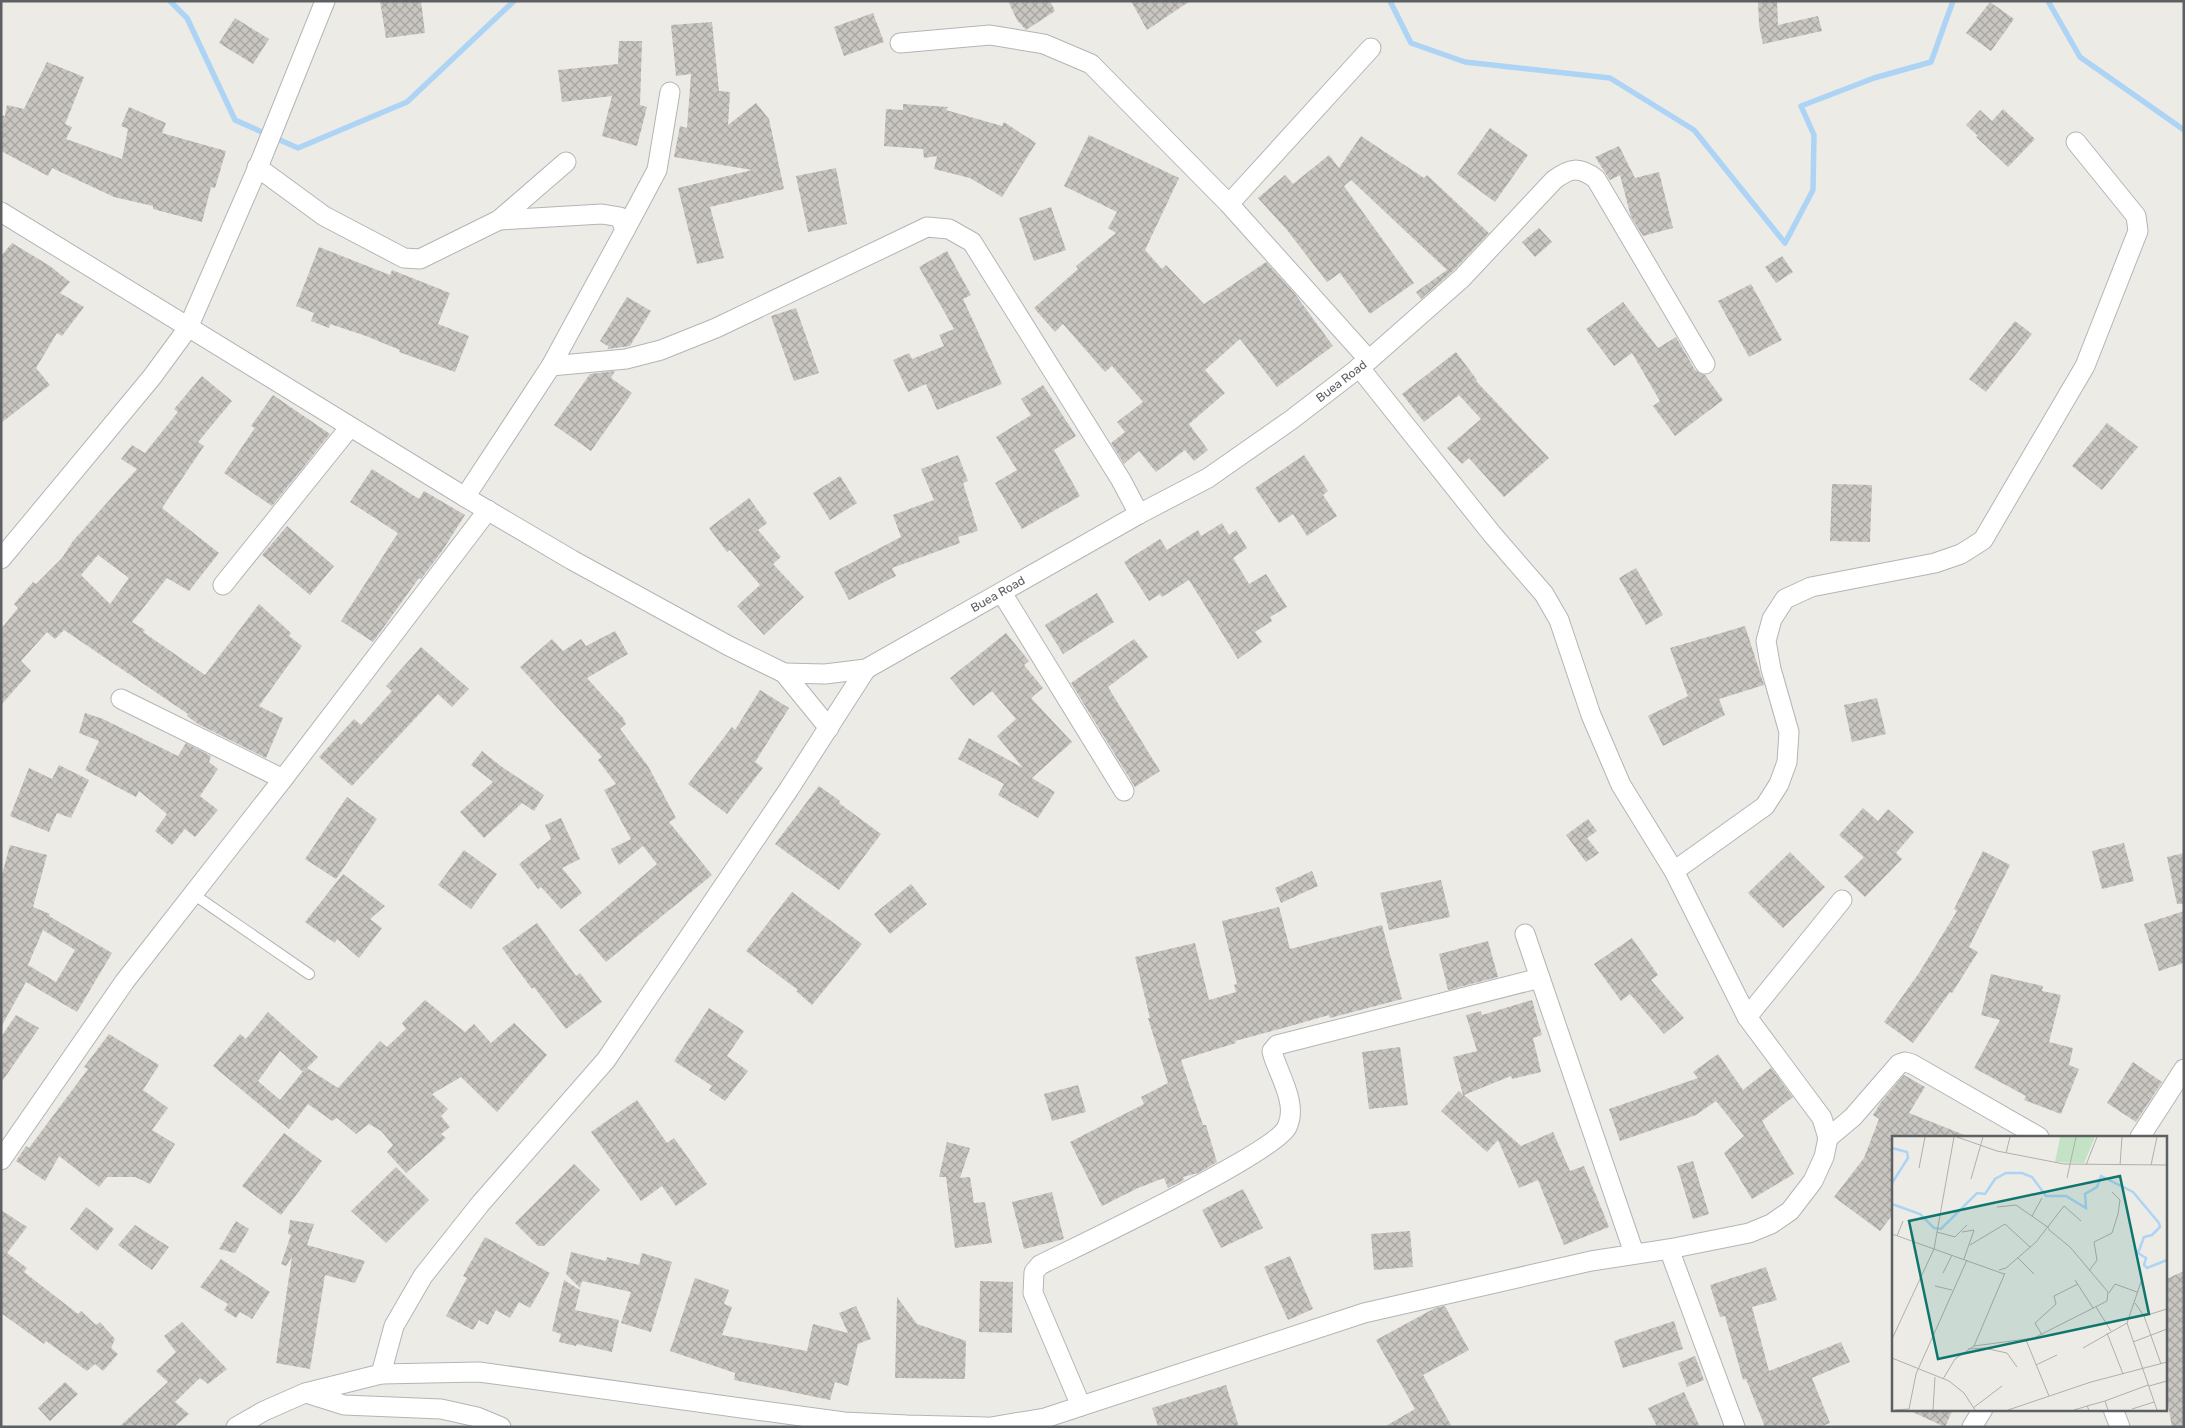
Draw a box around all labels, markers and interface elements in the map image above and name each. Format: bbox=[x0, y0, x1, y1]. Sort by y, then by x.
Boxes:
street label: Buea Road bbox=[1313, 357, 1370, 405]
street label: Buea Road bbox=[968, 573, 1027, 615]
inset map bbox=[1892, 1136, 2168, 1410]

